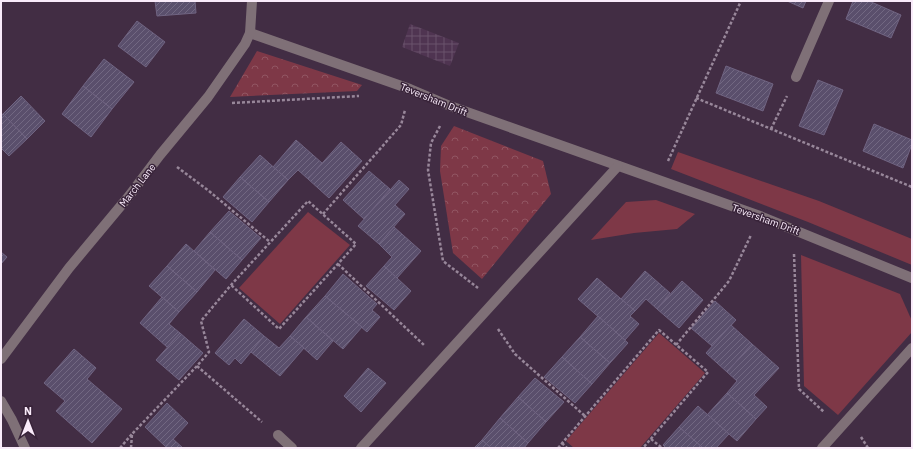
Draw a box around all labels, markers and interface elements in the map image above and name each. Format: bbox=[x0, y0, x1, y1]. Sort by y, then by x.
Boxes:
street label: Teversham Drift bbox=[398, 80, 470, 119]
street label: March Lane bbox=[116, 161, 159, 210]
street label: Teversham Drift bbox=[730, 201, 802, 238]
north arrow bbox=[8, 401, 48, 441]
text: N bbox=[24, 404, 32, 418]

